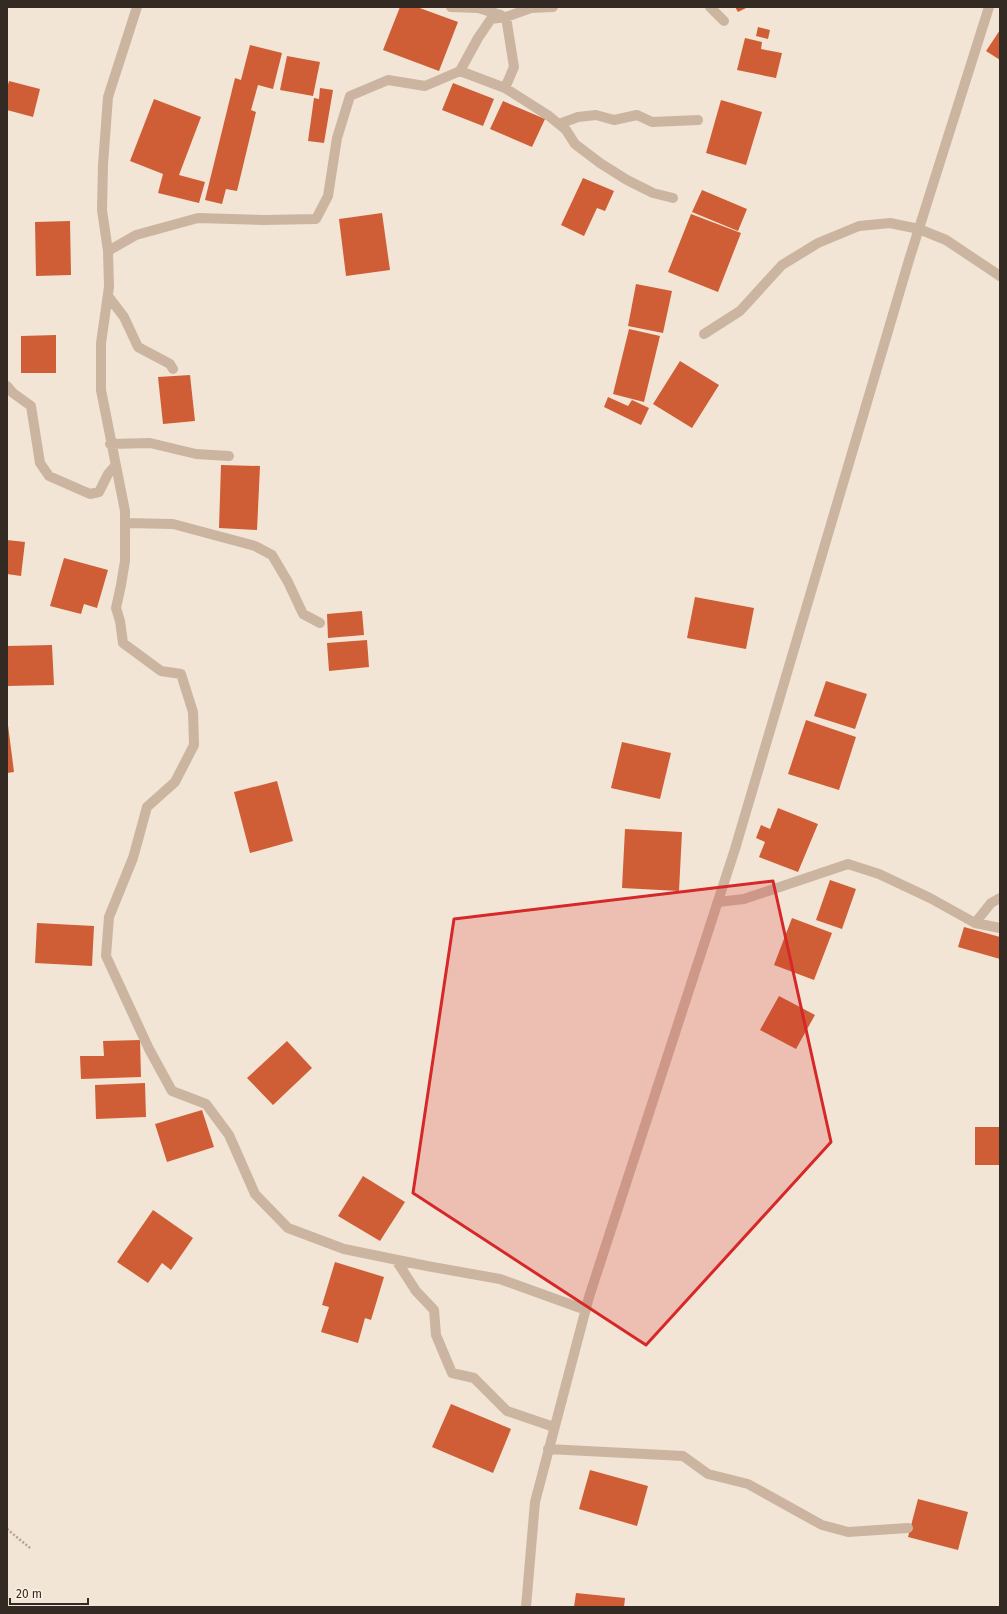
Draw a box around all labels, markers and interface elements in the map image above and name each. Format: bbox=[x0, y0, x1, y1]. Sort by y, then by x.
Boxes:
scale bar bbox=[10, 1580, 88, 1606]
text: 20 m bbox=[16, 1587, 42, 1601]

